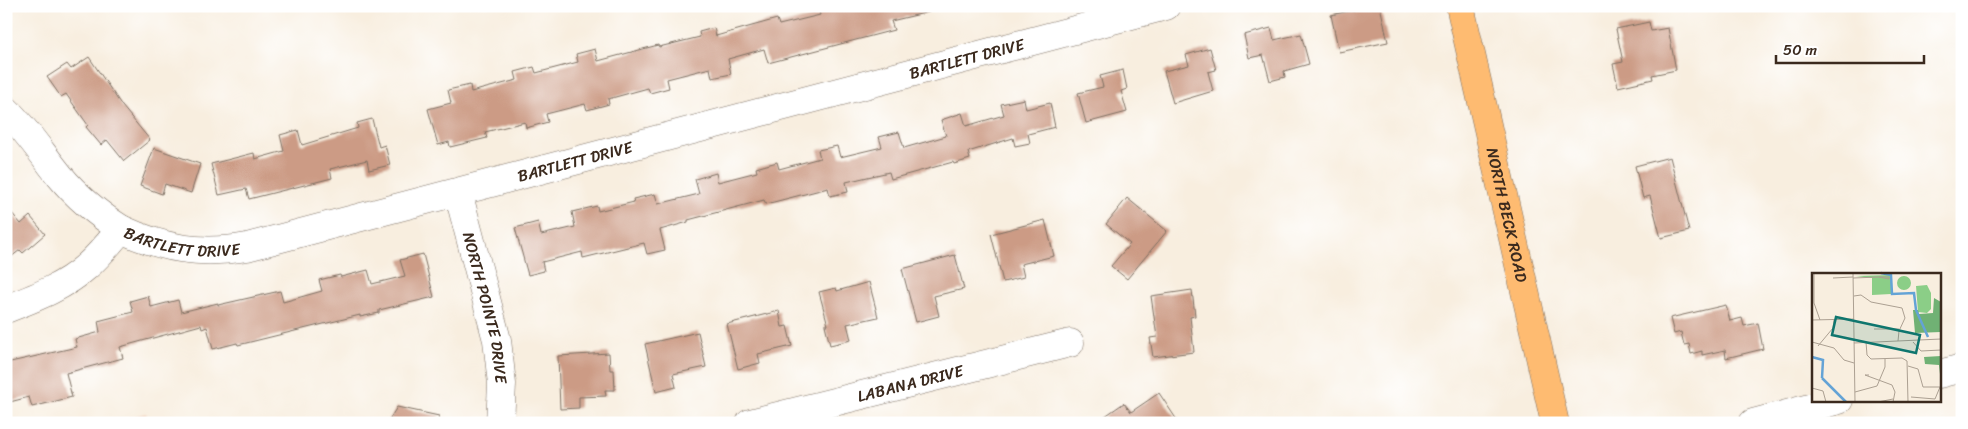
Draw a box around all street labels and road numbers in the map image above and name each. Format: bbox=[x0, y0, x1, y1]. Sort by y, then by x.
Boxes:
street label: BARTLETT DRIVE bbox=[906, 30, 1028, 88]
street label: BARTLETT DRIVE bbox=[514, 132, 637, 190]
street label: NORTH BECK ROAD bbox=[1478, 145, 1537, 285]
street label: BARTLETT DRIVE bbox=[119, 218, 243, 265]
street label: NORTH POINTE DRIVE bbox=[454, 229, 516, 386]
street label: LABANA DRIVE bbox=[854, 356, 967, 411]

